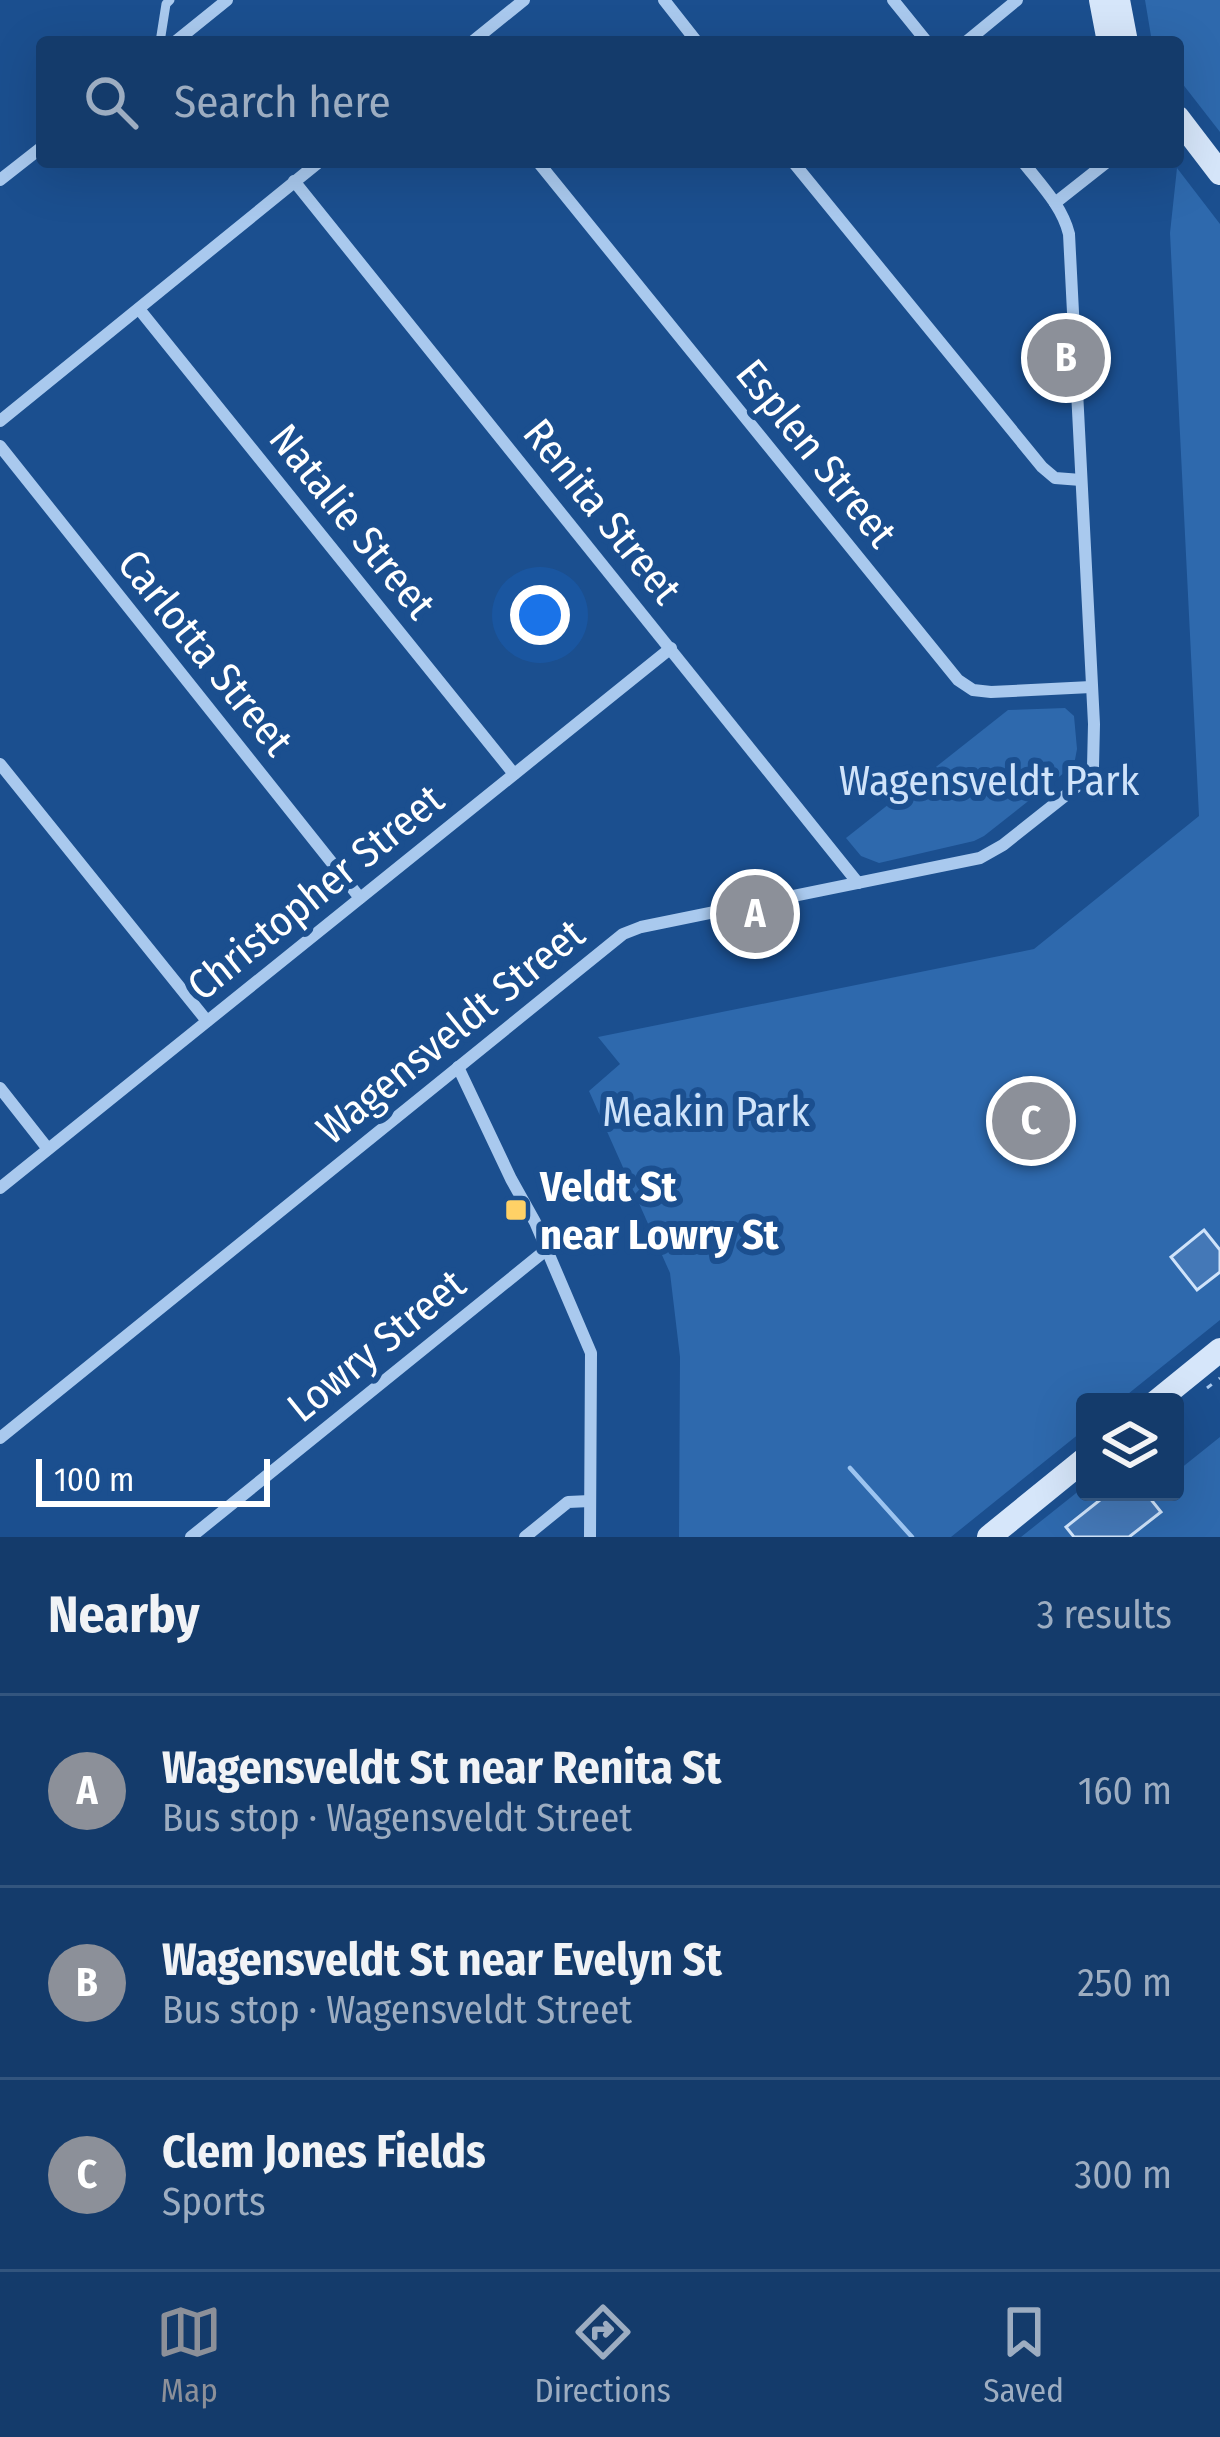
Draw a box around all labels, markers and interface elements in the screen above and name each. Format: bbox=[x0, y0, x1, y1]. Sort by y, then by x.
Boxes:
search box bbox=[36, 36, 1184, 168]
icon: search bbox=[78, 69, 144, 135]
text: Search here bbox=[174, 75, 391, 129]
pin: B bbox=[1027, 313, 1105, 403]
street label: Esplen Street bbox=[725, 350, 907, 558]
street label: Renita Street bbox=[513, 409, 692, 614]
street label: Natalie Street bbox=[259, 414, 446, 629]
street label: Carlotta Street bbox=[107, 540, 303, 766]
your location bbox=[510, 585, 570, 645]
park label: Wagensveldt Park bbox=[839, 756, 1140, 806]
street label: Christopher Street bbox=[178, 774, 454, 1011]
pin: A bbox=[716, 869, 794, 959]
street label: Wagensveldt Street bbox=[307, 909, 594, 1155]
pin: C bbox=[992, 1076, 1070, 1166]
park label: Meakin Park bbox=[602, 1087, 810, 1137]
place label: Veldt St near Lowry St bbox=[539, 1162, 780, 1260]
marker: Veldt St near Lowry St bbox=[503, 1197, 529, 1223]
street label: Lowry Street bbox=[278, 1259, 476, 1432]
map controls bbox=[1076, 1393, 1184, 1501]
button: layers bbox=[1076, 1393, 1184, 1501]
scale bar bbox=[36, 1453, 270, 1506]
text: 100 m bbox=[54, 1460, 134, 1500]
text: Nearby bbox=[48, 1584, 200, 1646]
text: 3 results bbox=[1037, 1592, 1172, 1638]
text: Wagensveldt St near Renita St bbox=[162, 1741, 721, 1795]
text: A bbox=[76, 1768, 98, 1814]
text: 160 m bbox=[1078, 1768, 1172, 1814]
text: Bus stop · Wagensveldt Street bbox=[162, 1795, 632, 1841]
text: Wagensveldt St near Evelyn St bbox=[162, 1933, 722, 1987]
text: B bbox=[76, 1960, 98, 2006]
text: 250 m bbox=[1077, 1960, 1172, 2006]
text: Bus stop · Wagensveldt Street bbox=[162, 1987, 632, 2033]
text: Clem Jones Fields bbox=[162, 2125, 486, 2179]
text: C bbox=[77, 2152, 97, 2198]
text: 300 m bbox=[1075, 2152, 1172, 2198]
text: Sports bbox=[162, 2179, 266, 2225]
tab: Map bbox=[156, 2299, 222, 2411]
tab: Directions bbox=[534, 2299, 671, 2411]
tab: Saved bbox=[983, 2299, 1064, 2411]

